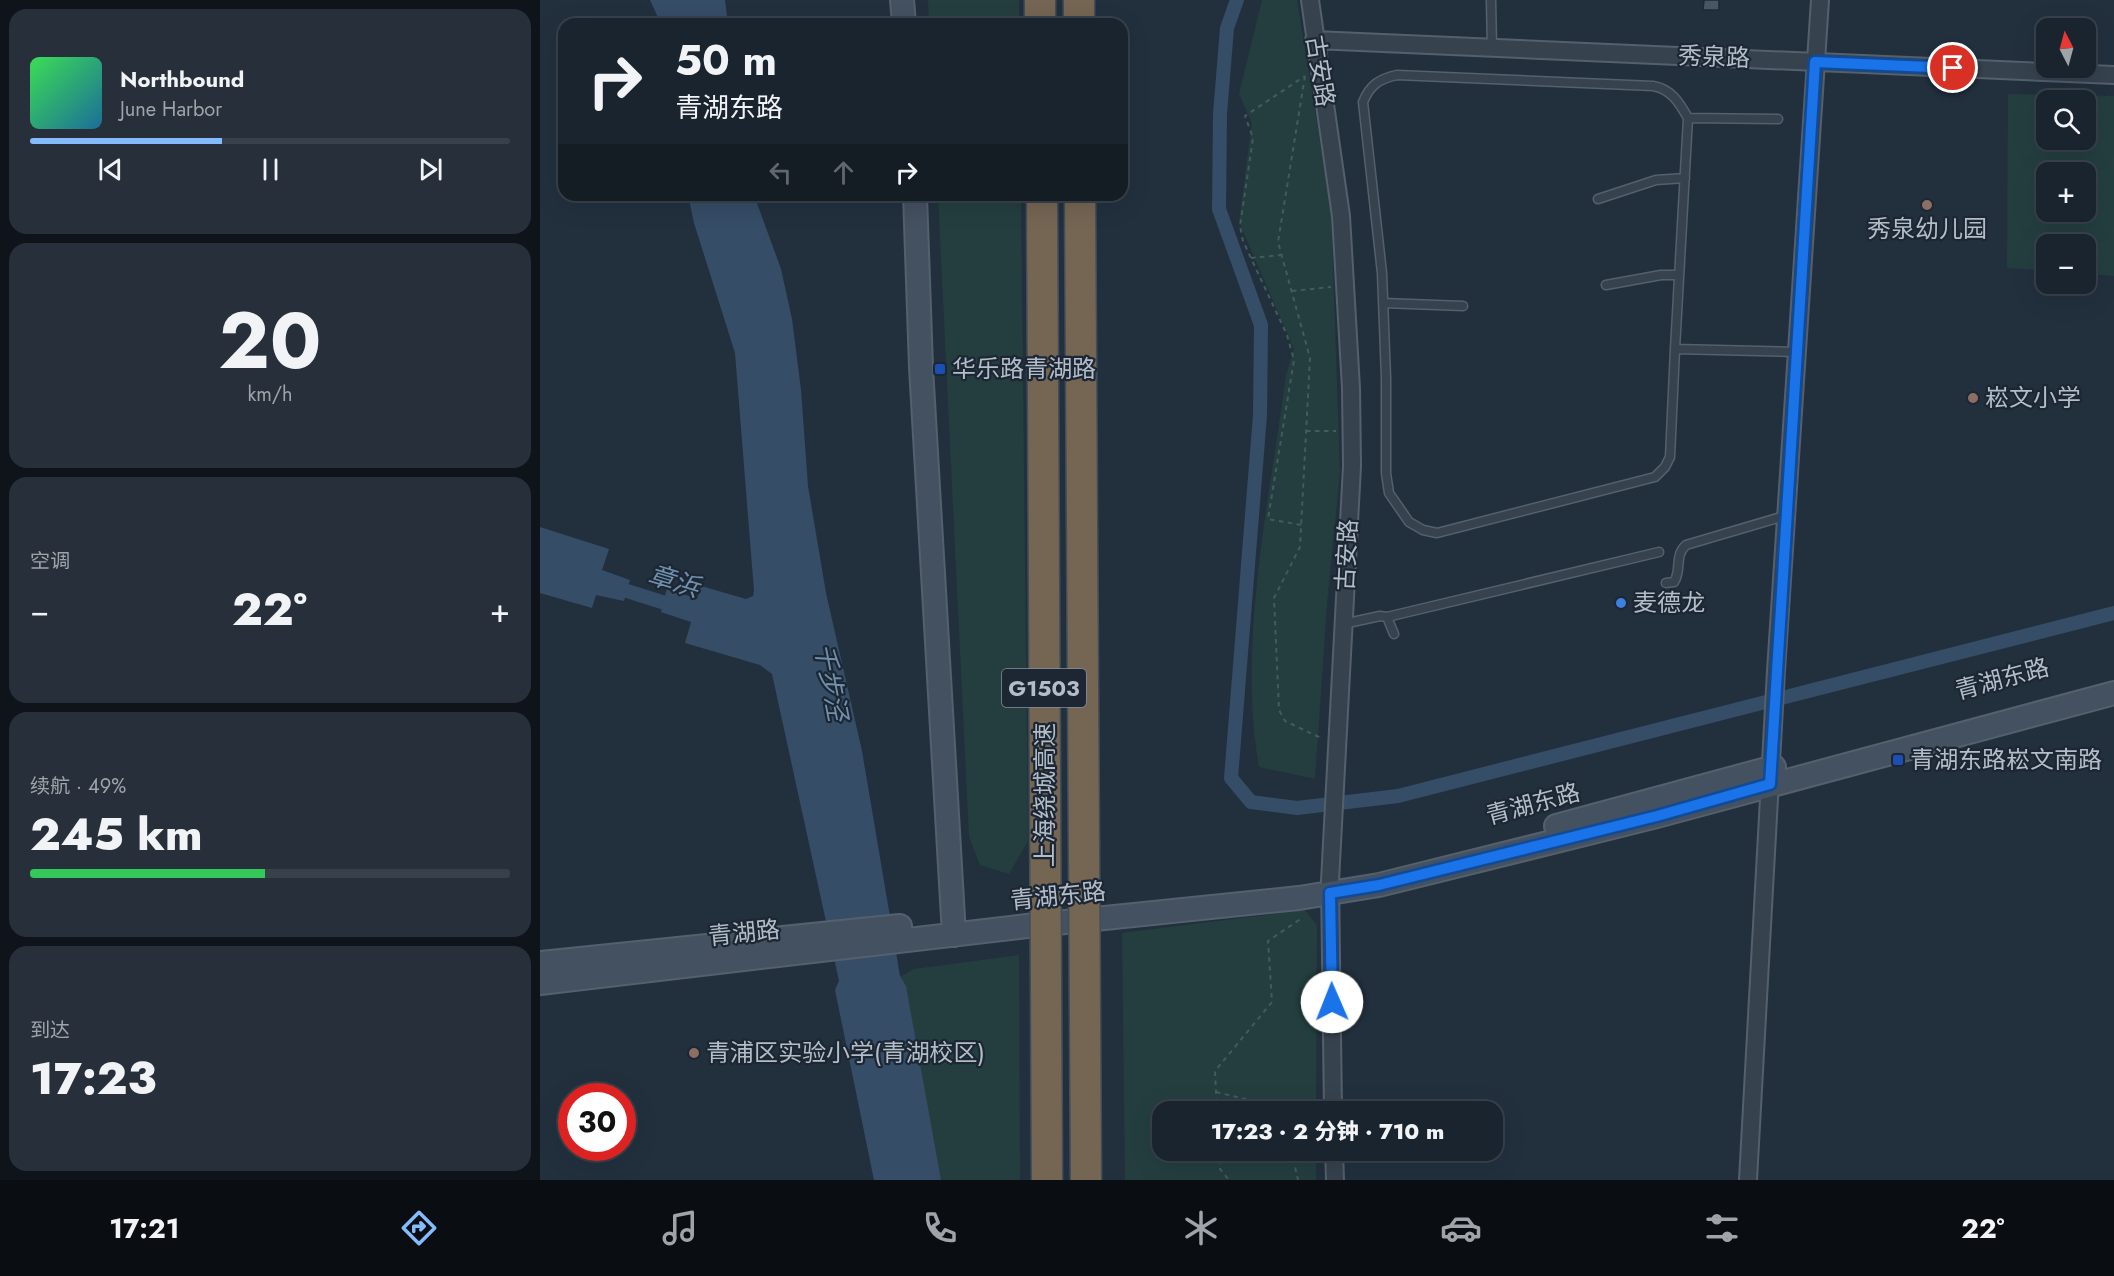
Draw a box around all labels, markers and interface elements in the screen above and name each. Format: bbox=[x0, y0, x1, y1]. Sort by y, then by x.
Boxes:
north arrow bbox=[2036, 18, 2096, 78]
map controls bbox=[2036, 18, 2096, 294]
text: 50 m bbox=[675, 30, 777, 91]
street label: 古安路 bbox=[1298, 33, 1343, 109]
street label: 秀泉路 bbox=[1677, 38, 1751, 75]
icon: right bbox=[576, 42, 654, 120]
pin bbox=[1927, 42, 1978, 93]
icon: arrive bbox=[1936, 51, 1969, 84]
text: Northbound bbox=[120, 63, 244, 95]
text: 青湖东路 bbox=[675, 88, 783, 127]
button: search bbox=[2036, 90, 2096, 150]
text: June Harbor bbox=[120, 95, 222, 124]
icon: previous bbox=[94, 153, 127, 186]
icon: pause bbox=[254, 153, 287, 186]
icon: next bbox=[414, 153, 447, 186]
icon: left bbox=[764, 156, 797, 189]
icon: ahead bbox=[827, 156, 860, 189]
icon: right bbox=[890, 156, 923, 189]
button: + bbox=[2036, 162, 2096, 222]
marker: 秀泉幼儿园 bbox=[1920, 198, 1934, 212]
place label: 秀泉幼儿园 bbox=[1867, 211, 1987, 246]
button: − bbox=[2036, 234, 2096, 294]
text: 20 bbox=[219, 285, 321, 397]
place label: 华乐路青湖路 bbox=[952, 351, 1096, 386]
marker: 华乐路青湖路 bbox=[933, 362, 947, 376]
text: km/h bbox=[247, 380, 293, 409]
place label: 崧文小学 bbox=[1985, 380, 2081, 415]
marker: 崧文小学 bbox=[1966, 391, 1980, 405]
street label: 古安路 bbox=[1327, 518, 1366, 592]
text: 空调 bbox=[30, 547, 70, 576]
water label: 章浜 bbox=[644, 555, 706, 607]
text: 22° bbox=[232, 577, 307, 642]
place label: 麦德龙 bbox=[1633, 585, 1705, 620]
text: − bbox=[30, 587, 49, 634]
text: + bbox=[490, 587, 510, 634]
marker: 麦德龙 bbox=[1614, 596, 1628, 610]
water label: 千步泾 bbox=[805, 640, 858, 727]
street label: 青湖东路 bbox=[1951, 649, 2053, 708]
road number: G1503 bbox=[1002, 669, 1086, 707]
street label: 上海绕城高速 bbox=[1027, 723, 1062, 867]
place label: 青湖东路崧文南路 bbox=[1910, 742, 2102, 777]
marker: 青湖东路崧文南路 bbox=[1891, 753, 1905, 767]
text: 续航 · 49% bbox=[30, 772, 126, 801]
street label: 青湖东路 bbox=[1482, 774, 1584, 833]
text: 245 km bbox=[30, 802, 203, 867]
street label: 青湖东路 bbox=[1008, 873, 1108, 918]
street label: 青湖路 bbox=[706, 911, 782, 954]
position arrow bbox=[1300, 970, 1364, 1034]
text: 到达 bbox=[30, 1016, 70, 1045]
place label: 青浦区实验小学(青湖校区) bbox=[706, 1035, 985, 1070]
text: 17:23 bbox=[30, 1046, 156, 1111]
marker: 青浦区实验小学(青湖校区) bbox=[687, 1046, 701, 1060]
speed limit sign: 30 bbox=[558, 1083, 636, 1161]
text: 17:23 · 2 分钟 · 710 m bbox=[1211, 1115, 1444, 1147]
icon: directions bbox=[398, 1207, 440, 1249]
icon: music bbox=[659, 1207, 701, 1249]
icon: phone bbox=[919, 1207, 961, 1249]
icon: climate bbox=[1180, 1207, 1222, 1249]
icon: car bbox=[1440, 1207, 1482, 1249]
icon: filters bbox=[1701, 1207, 1743, 1249]
text: 17:21 bbox=[109, 1209, 179, 1248]
text: 22° bbox=[1961, 1209, 2005, 1248]

